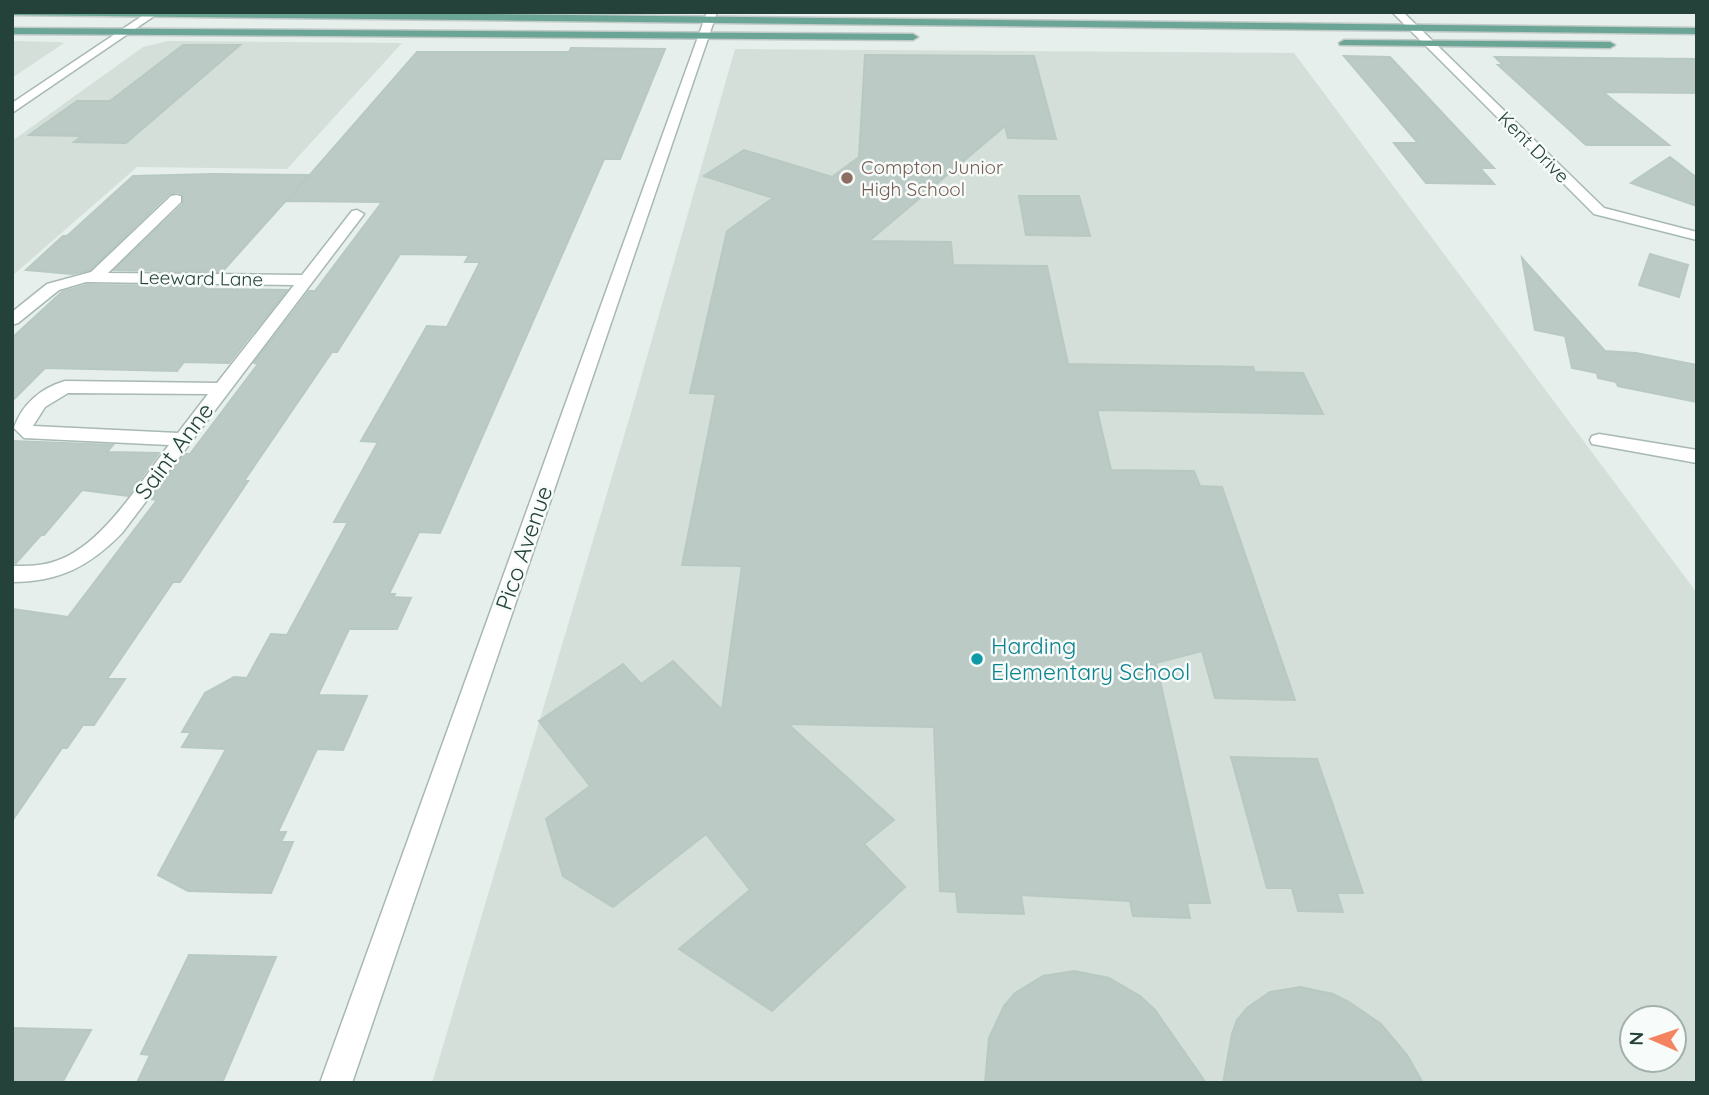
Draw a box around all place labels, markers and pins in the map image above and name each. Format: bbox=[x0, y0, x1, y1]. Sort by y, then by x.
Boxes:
place label: Compton Junior High School bbox=[861, 155, 1004, 201]
marker: Compton Junior High School bbox=[839, 170, 855, 186]
place label: Harding Elementary School bbox=[991, 631, 1190, 686]
marker: Harding Elementary School bbox=[969, 651, 985, 667]

